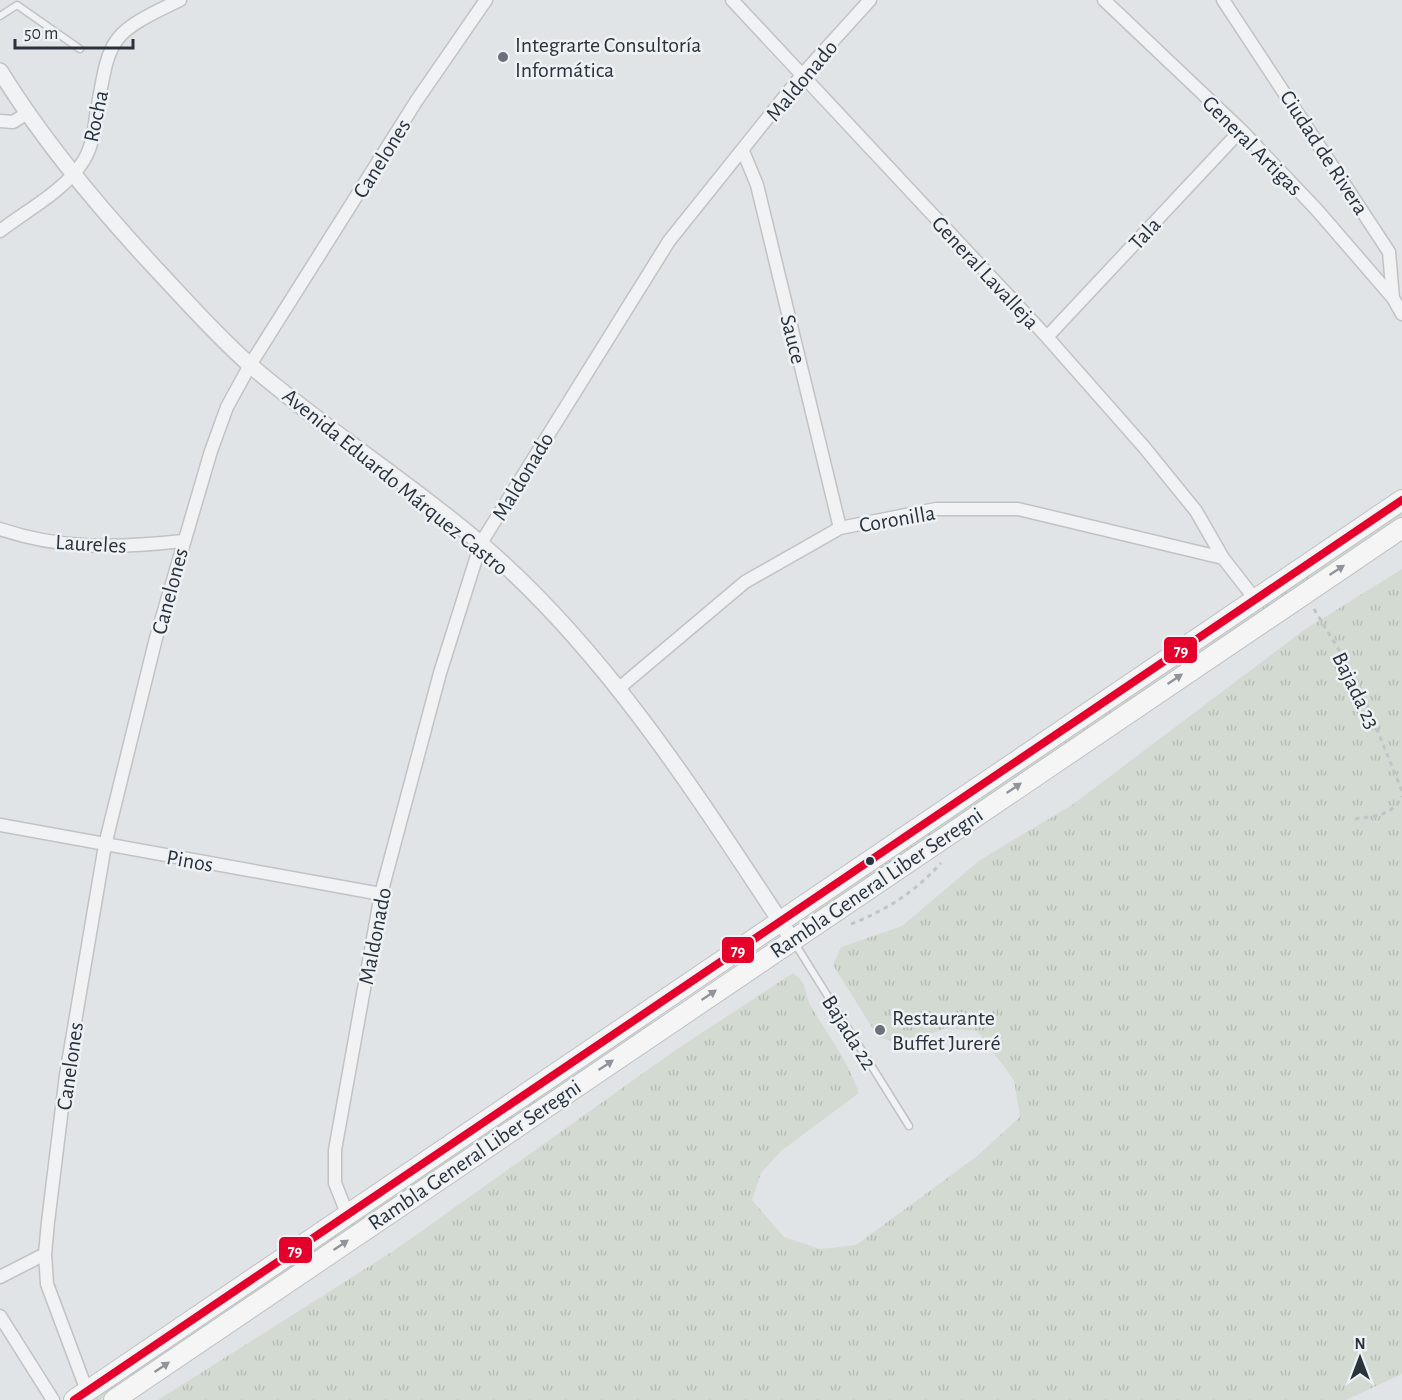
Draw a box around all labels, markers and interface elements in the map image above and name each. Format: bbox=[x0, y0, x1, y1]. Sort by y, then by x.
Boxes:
scale bar bbox=[15, 12, 134, 50]
text: 50 m bbox=[24, 25, 58, 43]
place label: Integrarte Consultoría Informática bbox=[515, 34, 701, 81]
street label: Maldonado bbox=[762, 36, 842, 125]
marker: Integrarte Consultoría Informática bbox=[496, 50, 510, 64]
street label: Ciudad de Rivera bbox=[1276, 86, 1372, 219]
street label: Rocha bbox=[80, 88, 112, 144]
street label: General Artigas bbox=[1198, 92, 1306, 200]
street label: Canelones bbox=[349, 115, 415, 202]
street label: General Lavalleja bbox=[928, 212, 1043, 333]
street label: Tala bbox=[1125, 213, 1165, 254]
street label: Sauce bbox=[776, 312, 810, 366]
street label: Avenida Eduardo Márquez Castro bbox=[279, 384, 512, 579]
street label: Maldonado bbox=[488, 429, 558, 524]
street label: Coronilla bbox=[857, 501, 937, 537]
street label: Laureles bbox=[55, 531, 127, 557]
street label: Canelones bbox=[148, 546, 192, 637]
one-way arrow bbox=[1329, 565, 1345, 576]
line badge: 79 bbox=[1163, 636, 1198, 664]
text: 79 bbox=[1174, 643, 1189, 659]
street label: Bajada 23 bbox=[1328, 649, 1384, 732]
one-way arrow bbox=[1167, 673, 1183, 685]
one-way arrow bbox=[1006, 783, 1022, 794]
street label: Rambla General Liber Seregni bbox=[766, 803, 987, 962]
street label: Pinos bbox=[165, 846, 215, 876]
unlabelled marker bbox=[864, 855, 876, 867]
street label: Maldonado bbox=[355, 886, 395, 987]
line badge: 79 bbox=[721, 936, 755, 964]
text: 79 bbox=[731, 943, 746, 959]
one-way arrow bbox=[700, 989, 716, 1001]
street label: Bajada 22 bbox=[818, 991, 881, 1074]
place label: Restaurante Buffet Jureré bbox=[892, 1007, 1001, 1054]
street label: Canelones bbox=[53, 1021, 87, 1112]
marker: Restaurante Buffet Jureré bbox=[873, 1023, 887, 1037]
one-way arrow bbox=[598, 1059, 614, 1071]
street label: Rambla General Liber Seregni bbox=[364, 1075, 585, 1234]
line badge: 79 bbox=[278, 1236, 313, 1264]
one-way arrow bbox=[332, 1239, 348, 1251]
text: 79 bbox=[288, 1243, 303, 1259]
north arrow bbox=[1330, 1328, 1390, 1388]
text: N bbox=[1354, 1336, 1366, 1352]
one-way arrow bbox=[154, 1361, 170, 1373]

